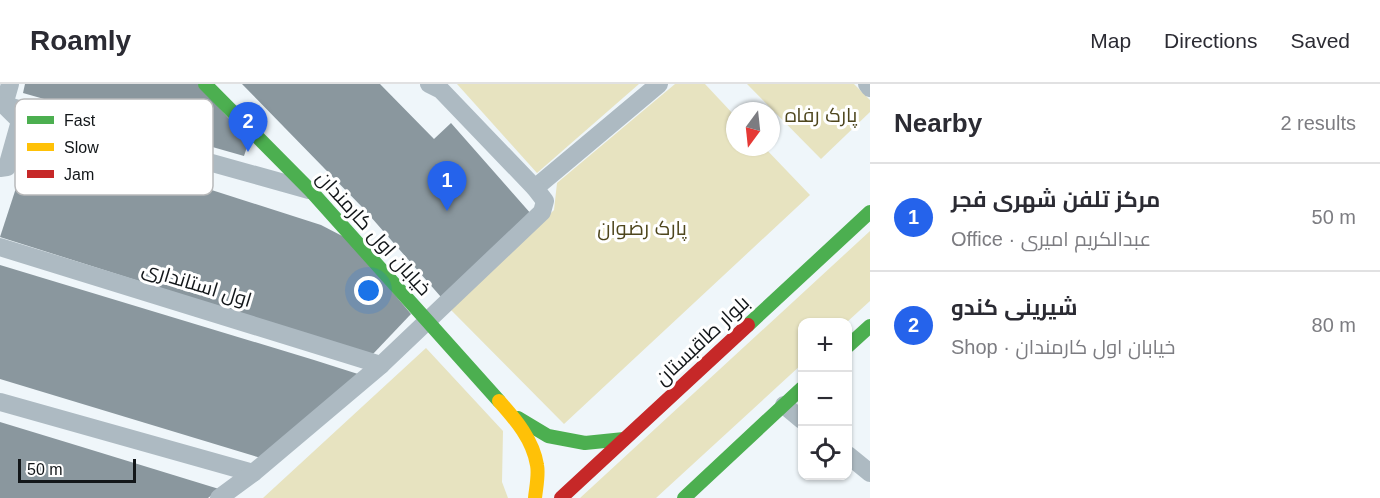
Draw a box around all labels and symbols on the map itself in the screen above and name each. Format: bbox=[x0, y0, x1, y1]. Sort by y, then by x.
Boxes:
legend bbox=[15, 99, 213, 195]
north arrow bbox=[726, 102, 780, 156]
pin: 2 bbox=[228, 103, 268, 152]
park label: پارک رفاه bbox=[785, 104, 858, 128]
text: Fast bbox=[64, 112, 96, 129]
text: Slow bbox=[64, 139, 99, 156]
pin: 1 bbox=[428, 162, 466, 211]
text: Jam bbox=[64, 166, 94, 183]
street label: خیابان اول کارمندان bbox=[311, 166, 436, 301]
park label: پارک رضوان bbox=[597, 217, 687, 241]
street label: اول استانداری bbox=[139, 257, 254, 313]
your location bbox=[354, 276, 383, 305]
street label: بلوار طاقبستان bbox=[650, 291, 755, 391]
scale bar bbox=[18, 456, 136, 484]

